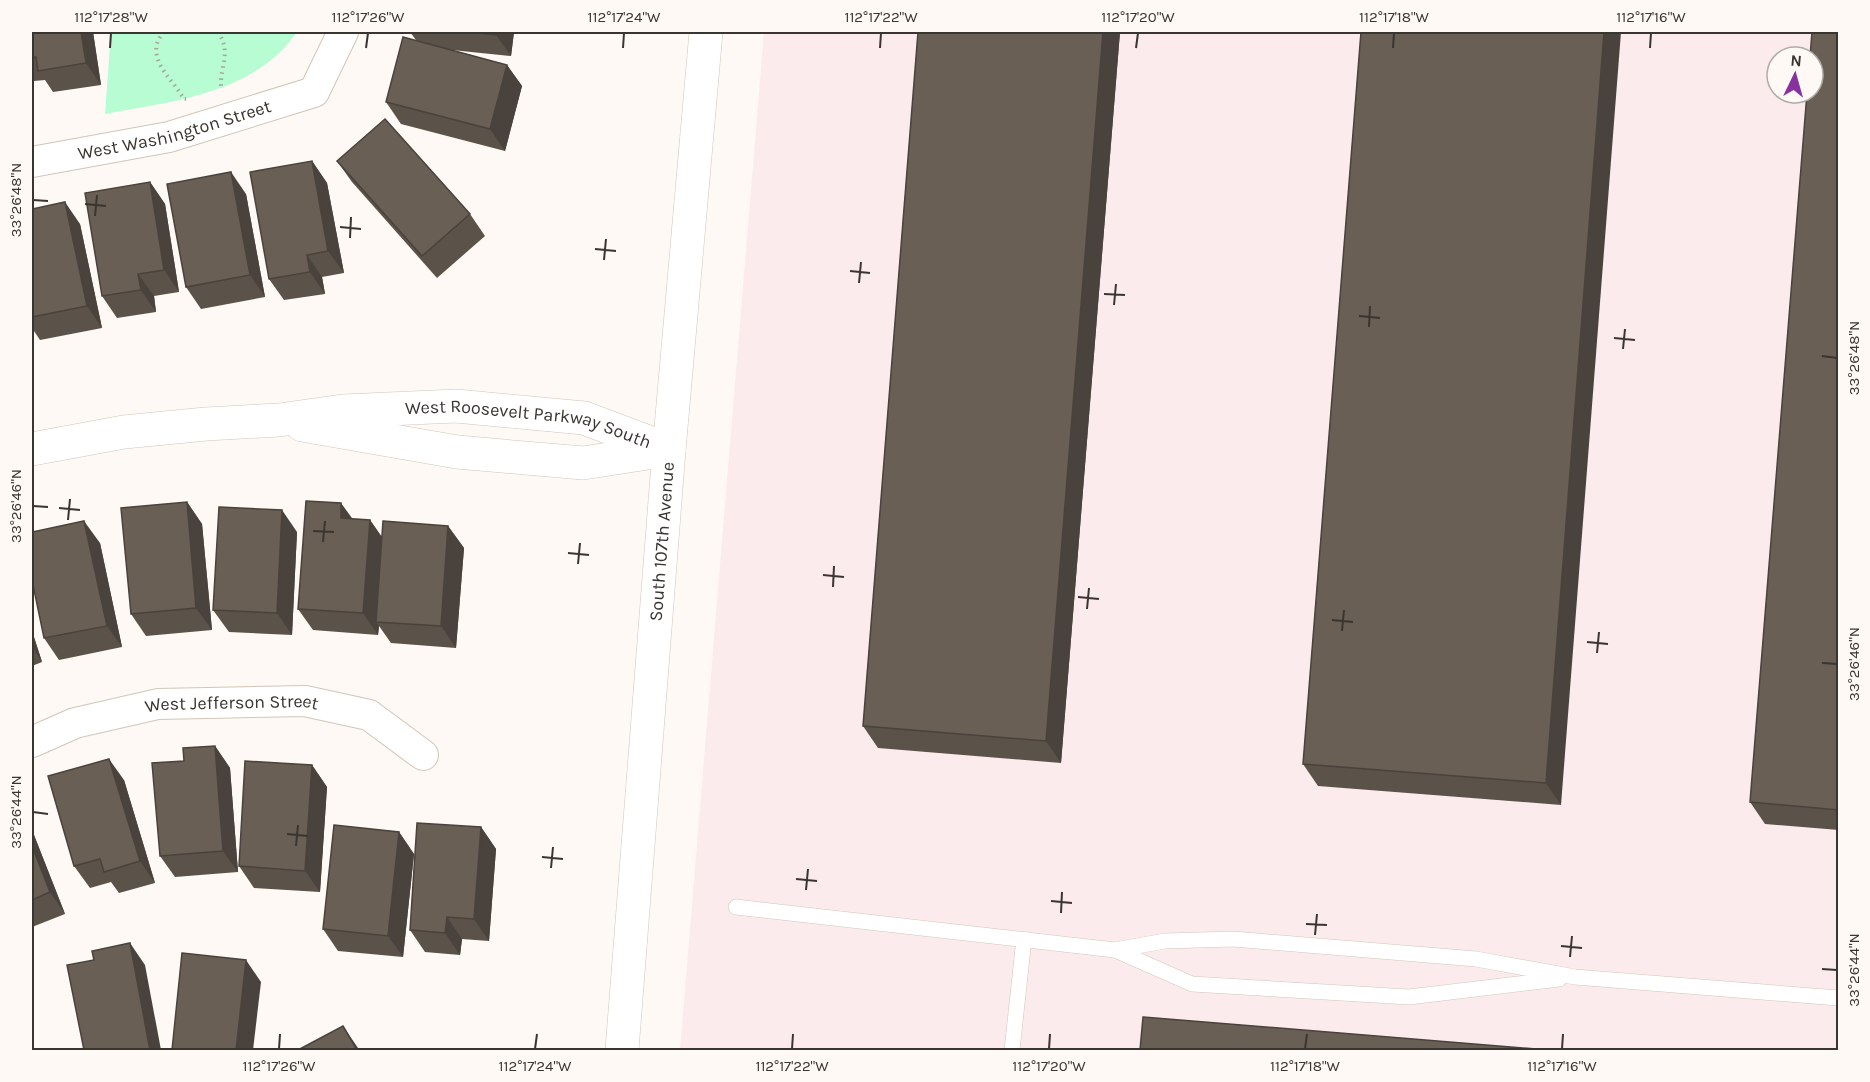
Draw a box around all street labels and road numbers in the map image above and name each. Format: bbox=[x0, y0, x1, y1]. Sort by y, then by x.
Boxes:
street label: West Washington Street bbox=[76, 95, 274, 164]
street label: West Roosevelt Parkway South bbox=[404, 395, 654, 453]
street label: South 107th Avenue bbox=[645, 461, 679, 622]
street label: West Jefferson Street bbox=[143, 690, 321, 718]

